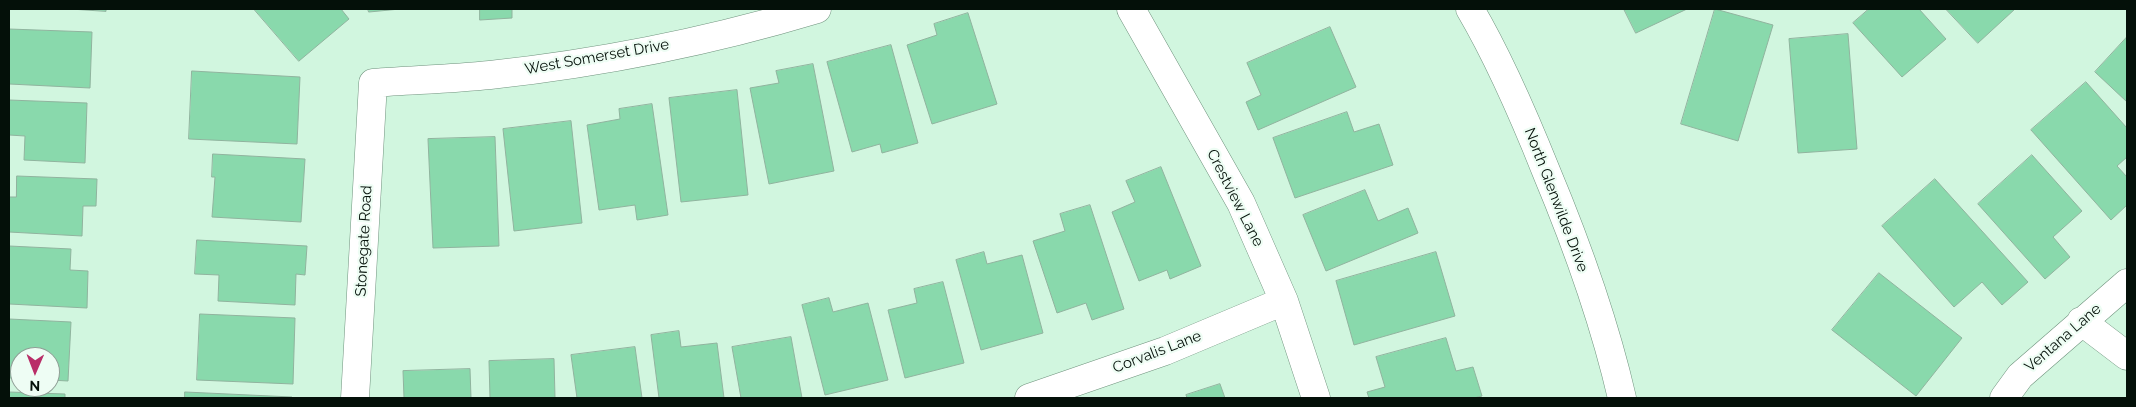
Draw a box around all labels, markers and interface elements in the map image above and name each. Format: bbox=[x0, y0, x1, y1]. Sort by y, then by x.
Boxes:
street label: West Somerset Drive bbox=[524, 35, 670, 79]
street label: North Glenwilde Drive bbox=[1520, 125, 1592, 275]
street label: Crestview Lane bbox=[1203, 146, 1267, 250]
street label: Stonegate Road bbox=[352, 185, 376, 297]
street label: Ventana Lane bbox=[2021, 300, 2105, 376]
street label: Corvalis Lane bbox=[1110, 327, 1204, 377]
north arrow bbox=[10, 347, 60, 397]
text: N bbox=[29, 378, 40, 394]

